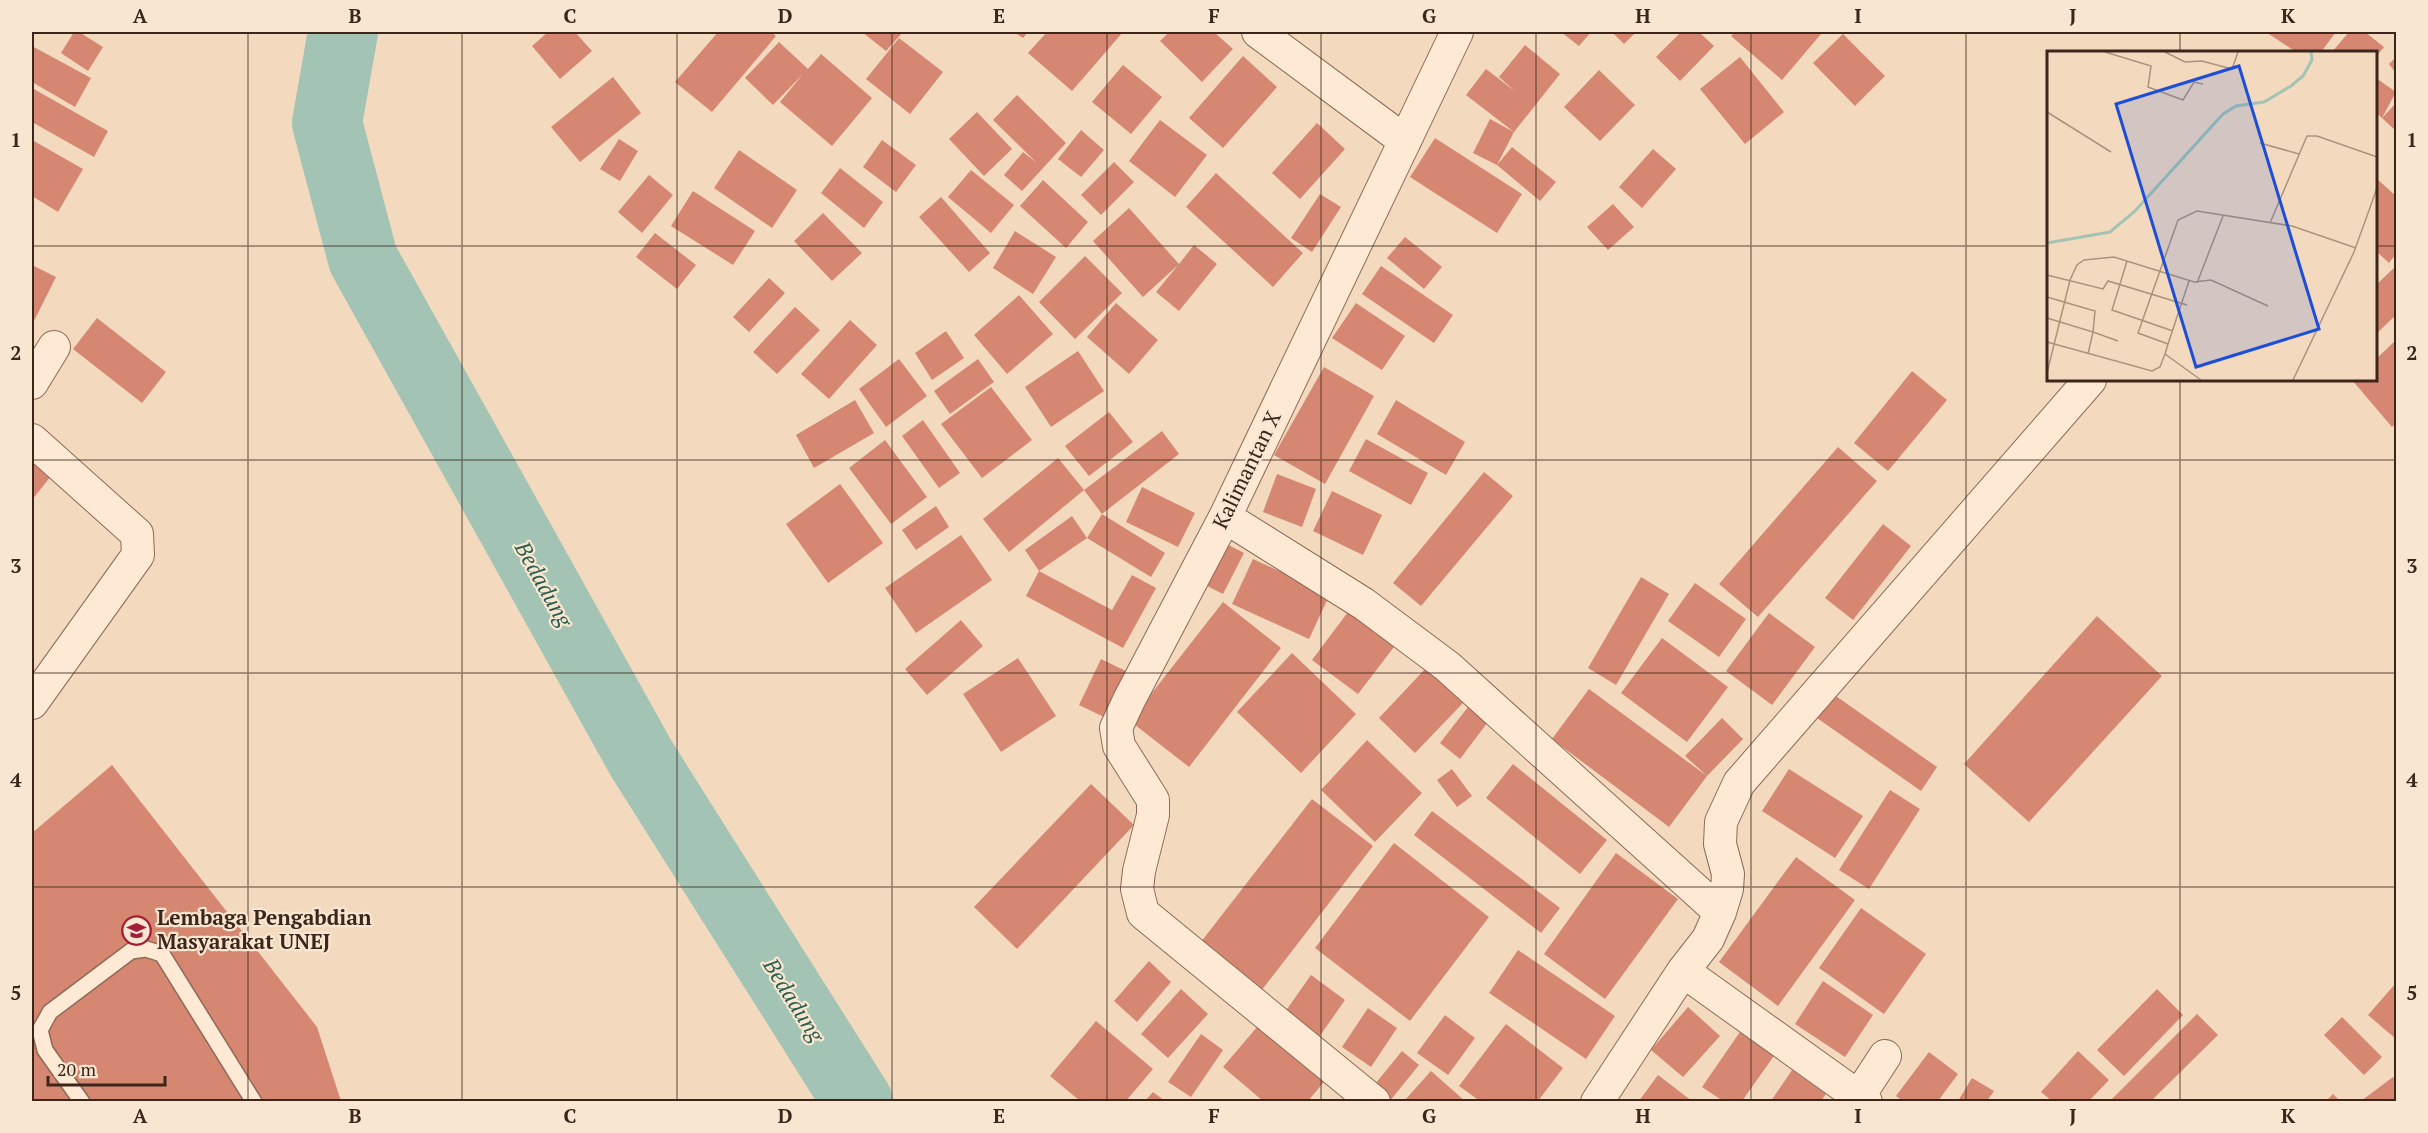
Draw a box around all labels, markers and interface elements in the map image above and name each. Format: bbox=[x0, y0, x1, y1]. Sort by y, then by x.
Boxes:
text: A bbox=[133, 2, 148, 29]
text: B bbox=[349, 2, 362, 29]
text: C bbox=[563, 2, 577, 29]
text: D bbox=[778, 2, 792, 29]
text: E bbox=[993, 2, 1005, 29]
text: F bbox=[1208, 2, 1220, 29]
text: G bbox=[1422, 2, 1436, 29]
text: H bbox=[1635, 2, 1651, 29]
text: I bbox=[1854, 2, 1862, 29]
text: J bbox=[2069, 2, 2077, 29]
text: K bbox=[2281, 2, 2296, 29]
inset map bbox=[2047, 51, 2377, 381]
text: 1 bbox=[10, 126, 22, 153]
text: 1 bbox=[2406, 126, 2418, 153]
text: 2 bbox=[10, 339, 22, 366]
text: 2 bbox=[2406, 339, 2418, 366]
street label: Kalimantan X bbox=[1205, 406, 1287, 533]
water label: Bedadung bbox=[509, 535, 580, 633]
text: 3 bbox=[10, 552, 22, 579]
text: 3 bbox=[2406, 552, 2418, 579]
text: 4 bbox=[10, 766, 22, 793]
text: 4 bbox=[2406, 766, 2418, 793]
place label: Lembaga Pengabdian Masyarakat UNEJ bbox=[157, 903, 372, 955]
school or university icon: Lembaga Pengabdian Masyarakat UNEJ bbox=[120, 914, 152, 946]
water label: Bedadung bbox=[757, 952, 832, 1048]
text: 5 bbox=[10, 979, 22, 1006]
text: 5 bbox=[2406, 979, 2418, 1006]
scale bar bbox=[48, 1049, 165, 1087]
text: 20 m bbox=[57, 1057, 97, 1081]
text: A bbox=[133, 1102, 148, 1129]
text: B bbox=[349, 1102, 362, 1129]
text: C bbox=[563, 1102, 577, 1129]
text: D bbox=[778, 1102, 792, 1129]
text: E bbox=[993, 1102, 1005, 1129]
text: F bbox=[1208, 1102, 1220, 1129]
text: G bbox=[1422, 1102, 1436, 1129]
text: H bbox=[1635, 1102, 1651, 1129]
text: I bbox=[1854, 1102, 1862, 1129]
text: J bbox=[2069, 1102, 2077, 1129]
text: K bbox=[2281, 1102, 2296, 1129]

